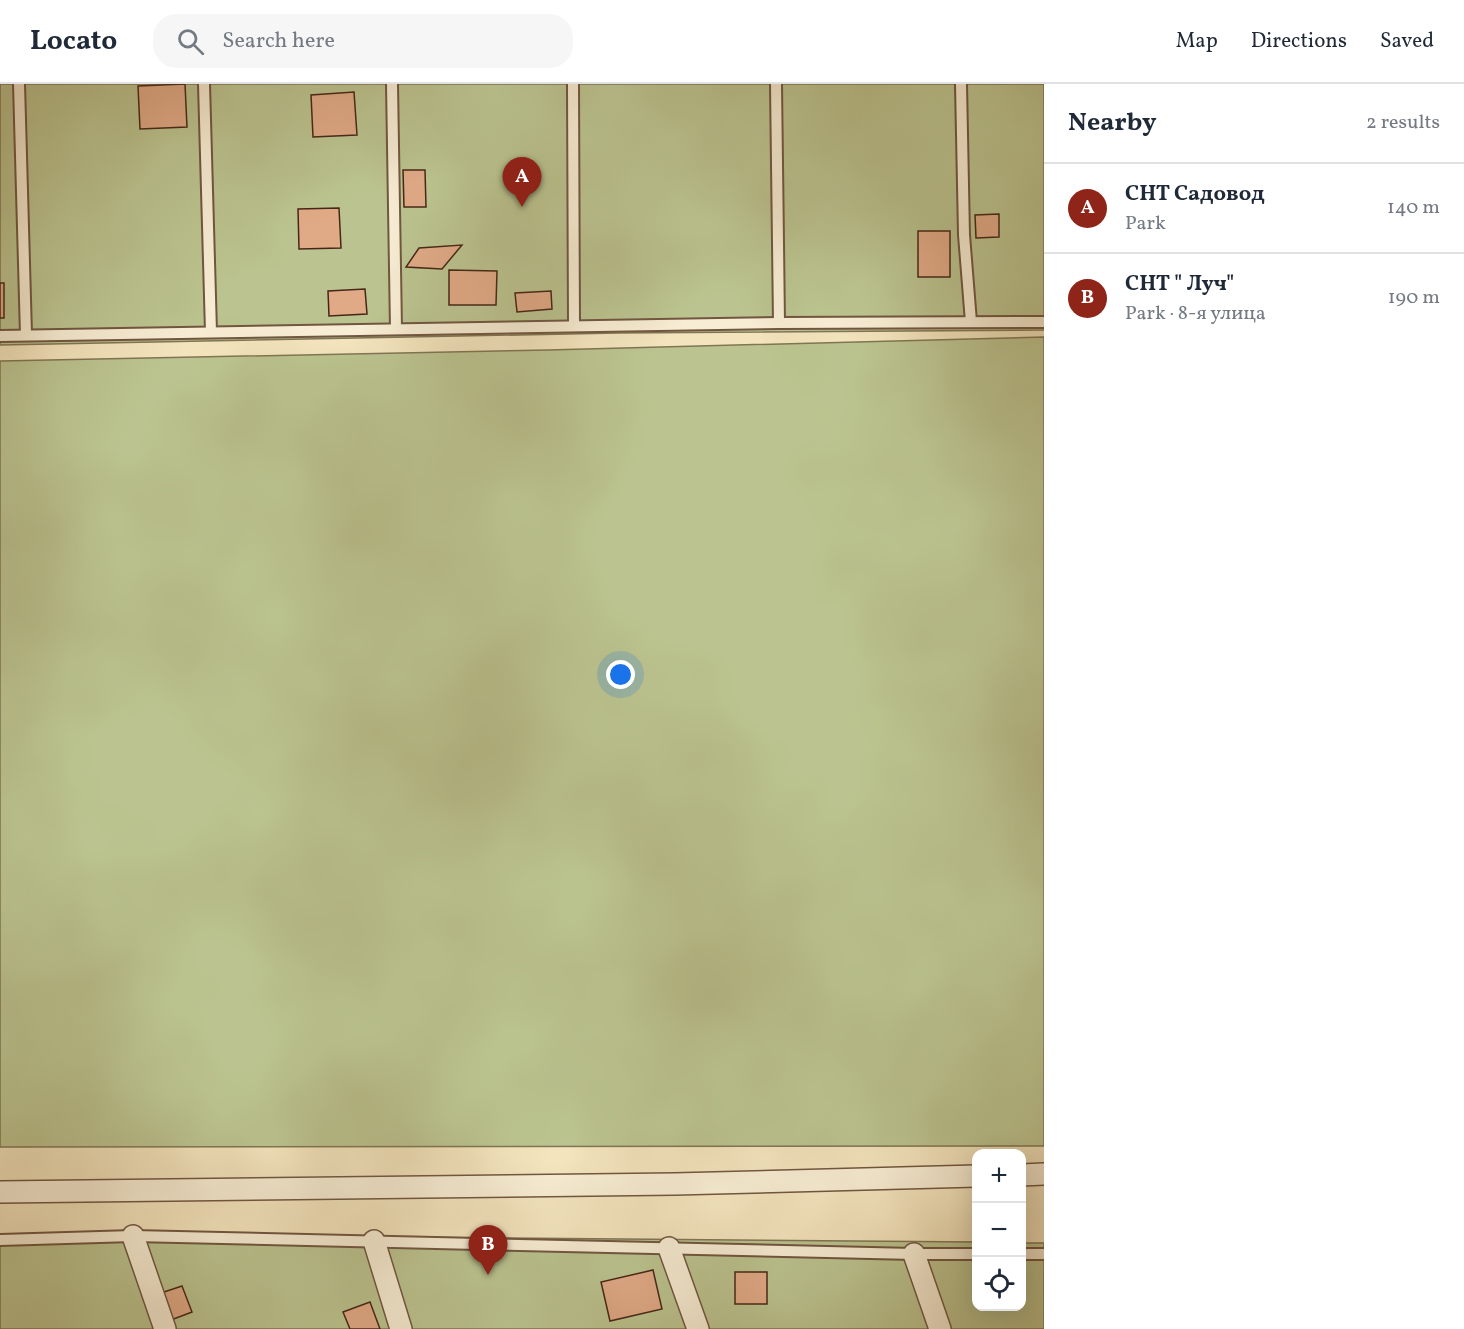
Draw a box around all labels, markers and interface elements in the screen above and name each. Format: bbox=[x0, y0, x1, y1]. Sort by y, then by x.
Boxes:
search box bbox=[153, 14, 573, 68]
text: Locato bbox=[30, 22, 117, 61]
icon: search bbox=[174, 25, 207, 58]
text: Search here bbox=[222, 26, 335, 57]
text: Map bbox=[1176, 27, 1218, 56]
text: Directions bbox=[1251, 27, 1347, 56]
text: Saved bbox=[1380, 27, 1434, 56]
text: Nearby bbox=[1068, 105, 1157, 141]
text: 2 results bbox=[1366, 109, 1440, 137]
pin: A bbox=[502, 158, 542, 207]
text: СНТ Садовод bbox=[1125, 179, 1265, 210]
text: A bbox=[1080, 194, 1095, 222]
text: 140 m bbox=[1387, 194, 1440, 222]
text: Park bbox=[1125, 210, 1166, 238]
text: СНТ " Луч" bbox=[1125, 269, 1234, 300]
text: B bbox=[1081, 284, 1094, 312]
text: 190 m bbox=[1388, 284, 1440, 312]
text: Park · 8-я улица bbox=[1125, 300, 1266, 328]
your location bbox=[606, 660, 635, 689]
map controls bbox=[972, 1149, 1026, 1311]
button: + bbox=[972, 1149, 1026, 1203]
button: − bbox=[972, 1203, 1026, 1257]
pin: B bbox=[468, 1226, 508, 1275]
button: locate bbox=[972, 1257, 1026, 1311]

